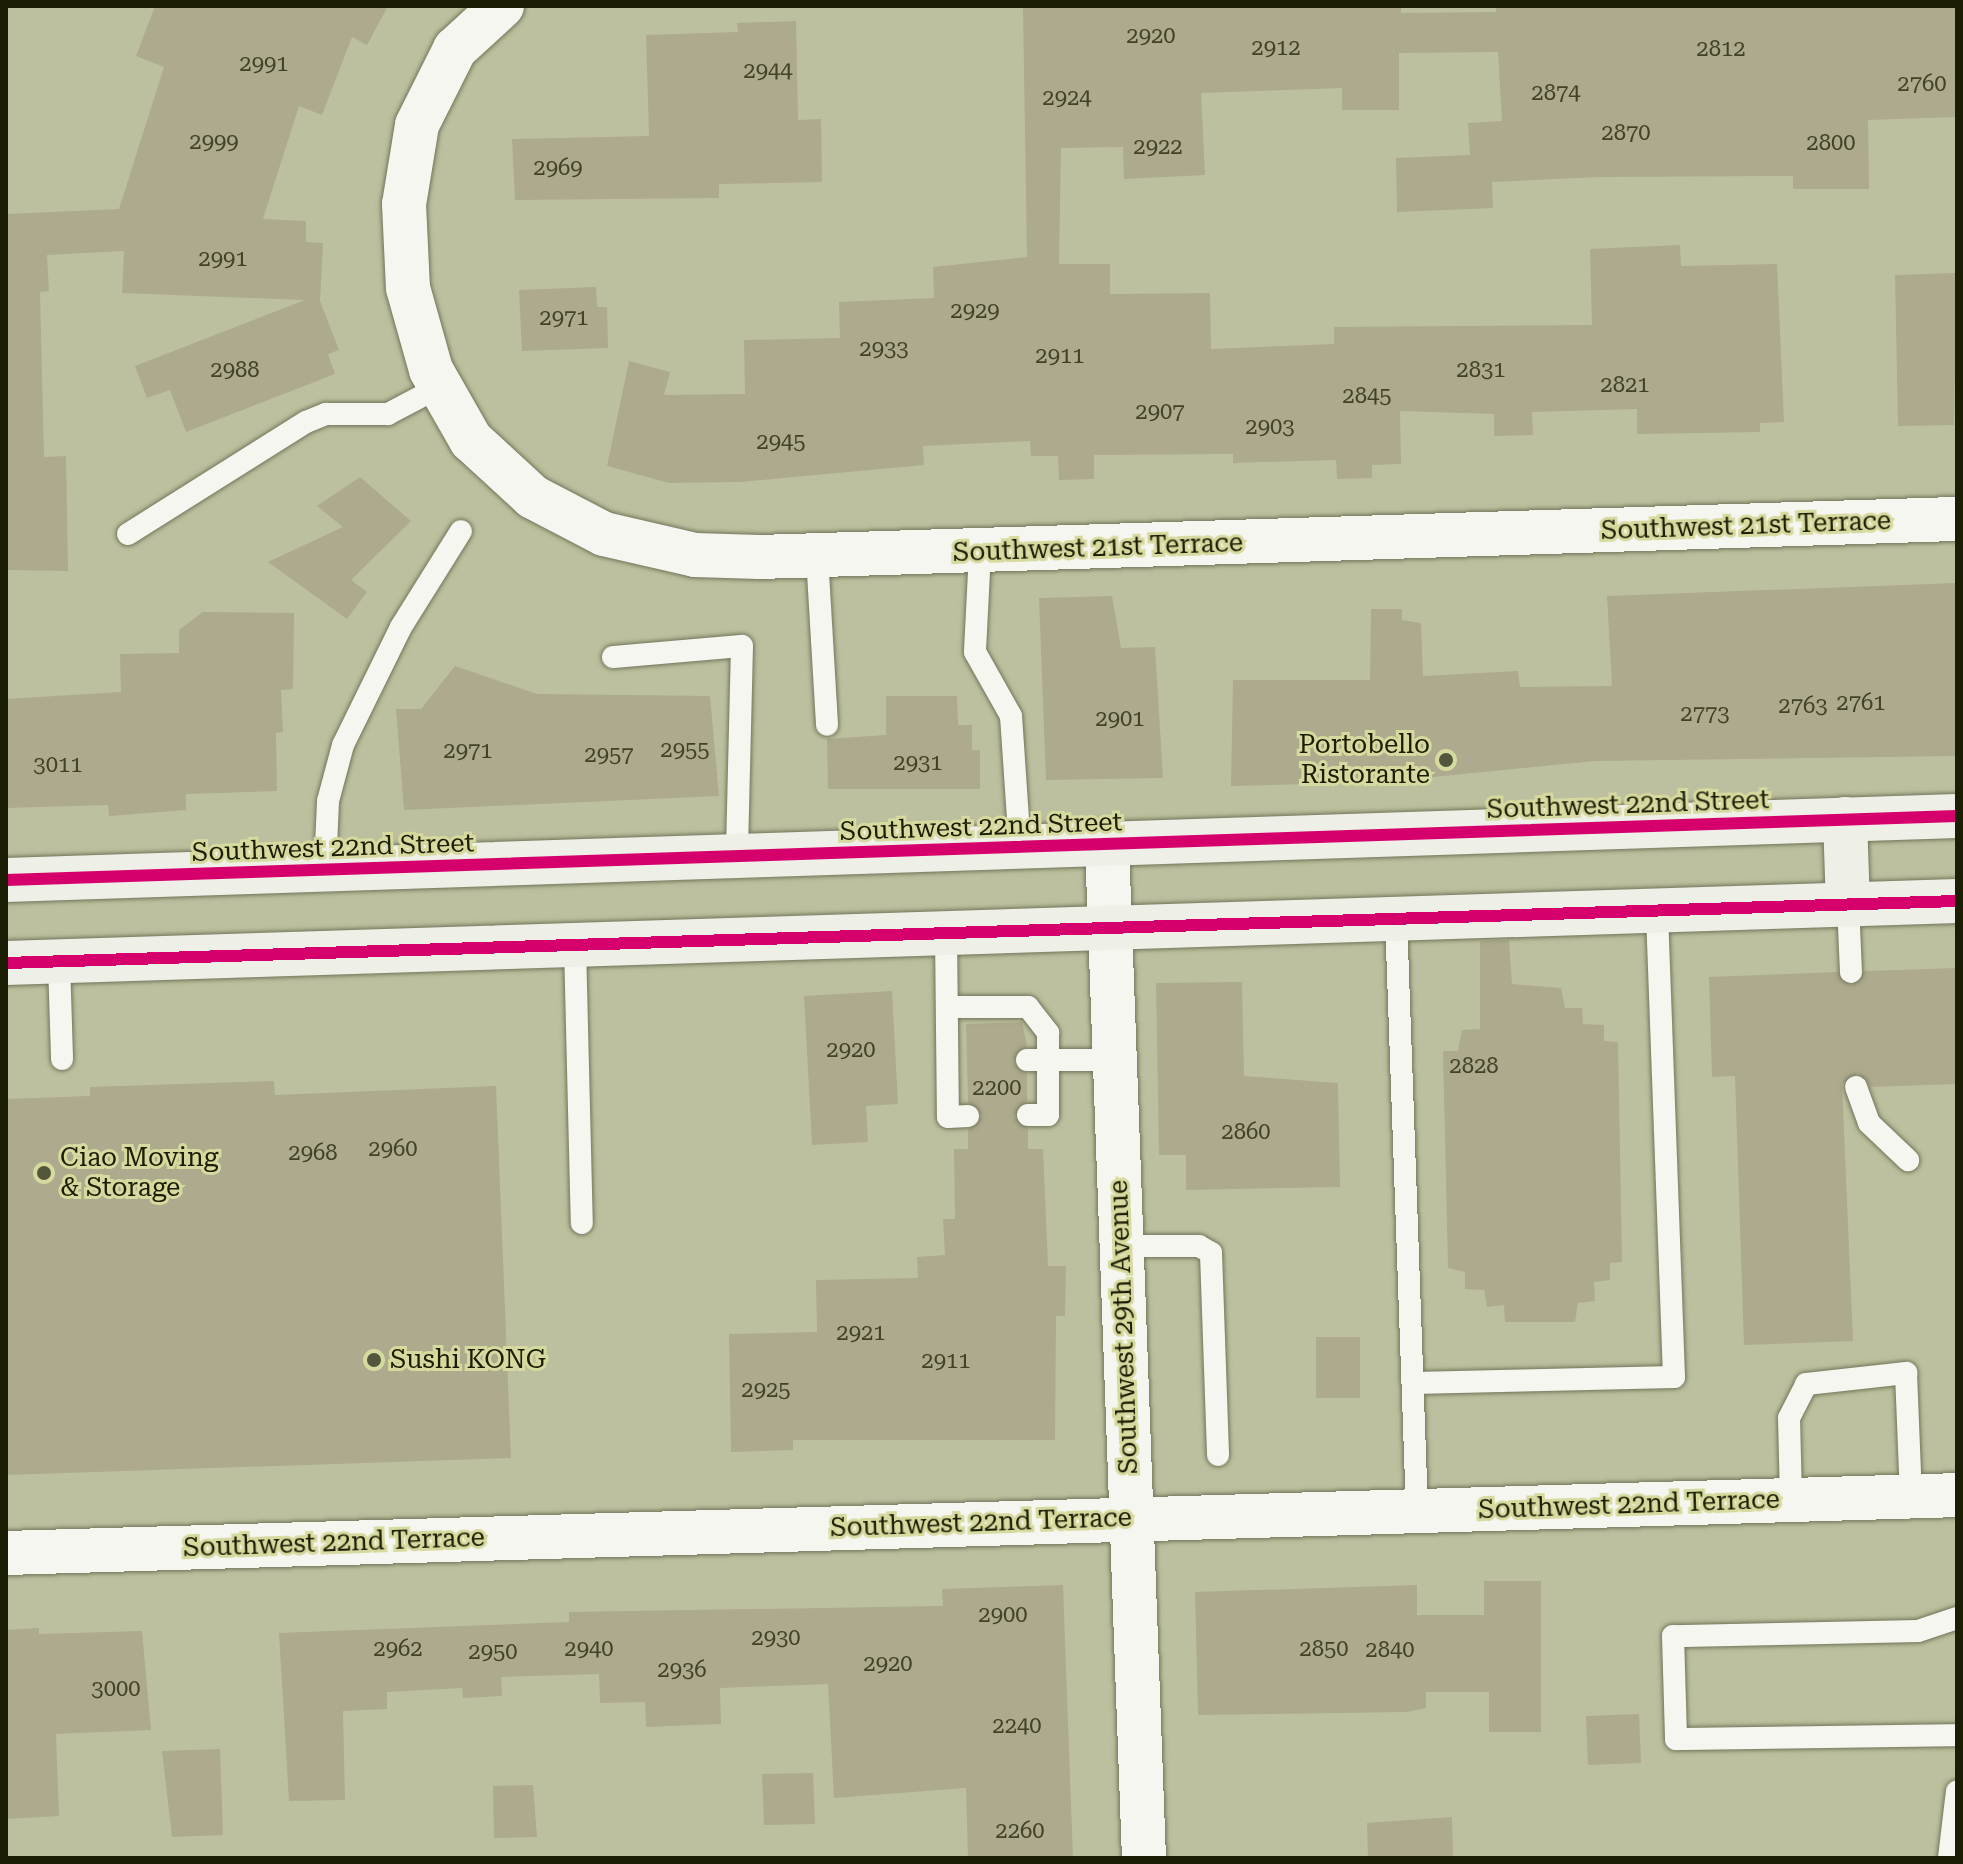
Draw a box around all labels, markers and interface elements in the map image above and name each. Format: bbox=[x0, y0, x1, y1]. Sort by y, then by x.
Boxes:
house number: 2920 bbox=[1126, 23, 1176, 49]
house number: 2912 bbox=[1251, 35, 1301, 61]
house number: 2812 bbox=[1696, 36, 1746, 62]
house number: 2991 bbox=[239, 51, 289, 77]
house number: 2944 bbox=[743, 58, 793, 84]
house number: 2760 bbox=[1897, 71, 1947, 97]
house number: 2874 bbox=[1531, 80, 1581, 106]
house number: 2924 bbox=[1042, 85, 1092, 111]
house number: 2870 bbox=[1601, 120, 1651, 146]
house number: 2999 bbox=[189, 129, 239, 155]
house number: 2800 bbox=[1806, 130, 1856, 156]
house number: 2922 bbox=[1133, 134, 1183, 160]
house number: 2969 bbox=[533, 155, 583, 181]
house number: 2991 bbox=[198, 246, 248, 272]
house number: 2929 bbox=[950, 298, 1000, 324]
house number: 2971 bbox=[539, 305, 589, 331]
house number: 2933 bbox=[859, 336, 909, 362]
house number: 2911 bbox=[1035, 343, 1085, 369]
house number: 2988 bbox=[210, 357, 260, 383]
house number: 2831 bbox=[1456, 357, 1506, 383]
house number: 2821 bbox=[1600, 372, 1650, 398]
house number: 2845 bbox=[1342, 383, 1392, 409]
house number: 2907 bbox=[1135, 399, 1185, 425]
house number: 2903 bbox=[1245, 414, 1295, 440]
house number: 2945 bbox=[756, 429, 806, 455]
street label: Southwest 21st Terrace bbox=[1600, 505, 1892, 547]
street label: Southwest 21st Terrace bbox=[952, 527, 1244, 569]
house number: 2761 bbox=[1836, 690, 1886, 716]
house number: 2763 bbox=[1778, 693, 1828, 719]
house number: 2773 bbox=[1680, 701, 1730, 727]
house number: 2901 bbox=[1095, 706, 1145, 732]
place label: Portobello Ristorante bbox=[1299, 729, 1430, 790]
house number: 2955 bbox=[660, 737, 710, 763]
house number: 2971 bbox=[443, 738, 493, 764]
house number: 2957 bbox=[584, 742, 634, 768]
house number: 2931 bbox=[893, 750, 943, 776]
marker: Portobello Ristorante bbox=[1437, 751, 1455, 769]
house number: 3011 bbox=[33, 752, 83, 778]
street label: Southwest 22nd Street bbox=[1486, 784, 1770, 826]
street label: Southwest 22nd Street bbox=[839, 806, 1123, 848]
street label: Southwest 22nd Street bbox=[191, 827, 475, 869]
house number: 2920 bbox=[826, 1037, 876, 1063]
house number: 2828 bbox=[1449, 1053, 1499, 1079]
house number: 2200 bbox=[972, 1075, 1022, 1101]
house number: 2860 bbox=[1221, 1119, 1271, 1145]
house number: 2960 bbox=[368, 1136, 418, 1162]
house number: 2968 bbox=[288, 1140, 338, 1166]
place label: Ciao Moving & Storage bbox=[60, 1142, 218, 1204]
marker: Ciao Moving & Storage bbox=[35, 1164, 53, 1182]
street label: Southwest 29th Avenue bbox=[1103, 1179, 1145, 1475]
house number: 2921 bbox=[836, 1320, 886, 1346]
place label: Sushi KONG bbox=[390, 1344, 546, 1376]
house number: 2911 bbox=[921, 1348, 971, 1374]
marker: Sushi KONG bbox=[365, 1351, 383, 1369]
house number: 2925 bbox=[741, 1377, 791, 1403]
street label: Southwest 22nd Terrace bbox=[1478, 1484, 1780, 1526]
street label: Southwest 22nd Terrace bbox=[830, 1502, 1132, 1544]
street label: Southwest 22nd Terrace bbox=[183, 1522, 485, 1564]
house number: 2900 bbox=[978, 1602, 1028, 1628]
house number: 2930 bbox=[751, 1625, 801, 1651]
house number: 2962 bbox=[373, 1636, 423, 1662]
house number: 2940 bbox=[564, 1636, 614, 1662]
house number: 2850 bbox=[1299, 1636, 1349, 1662]
house number: 2840 bbox=[1365, 1637, 1415, 1663]
house number: 2950 bbox=[468, 1639, 518, 1665]
house number: 2920 bbox=[863, 1651, 913, 1677]
house number: 2936 bbox=[657, 1657, 707, 1683]
house number: 3000 bbox=[91, 1676, 141, 1702]
house number: 2240 bbox=[992, 1713, 1042, 1739]
house number: 2260 bbox=[995, 1818, 1045, 1844]

